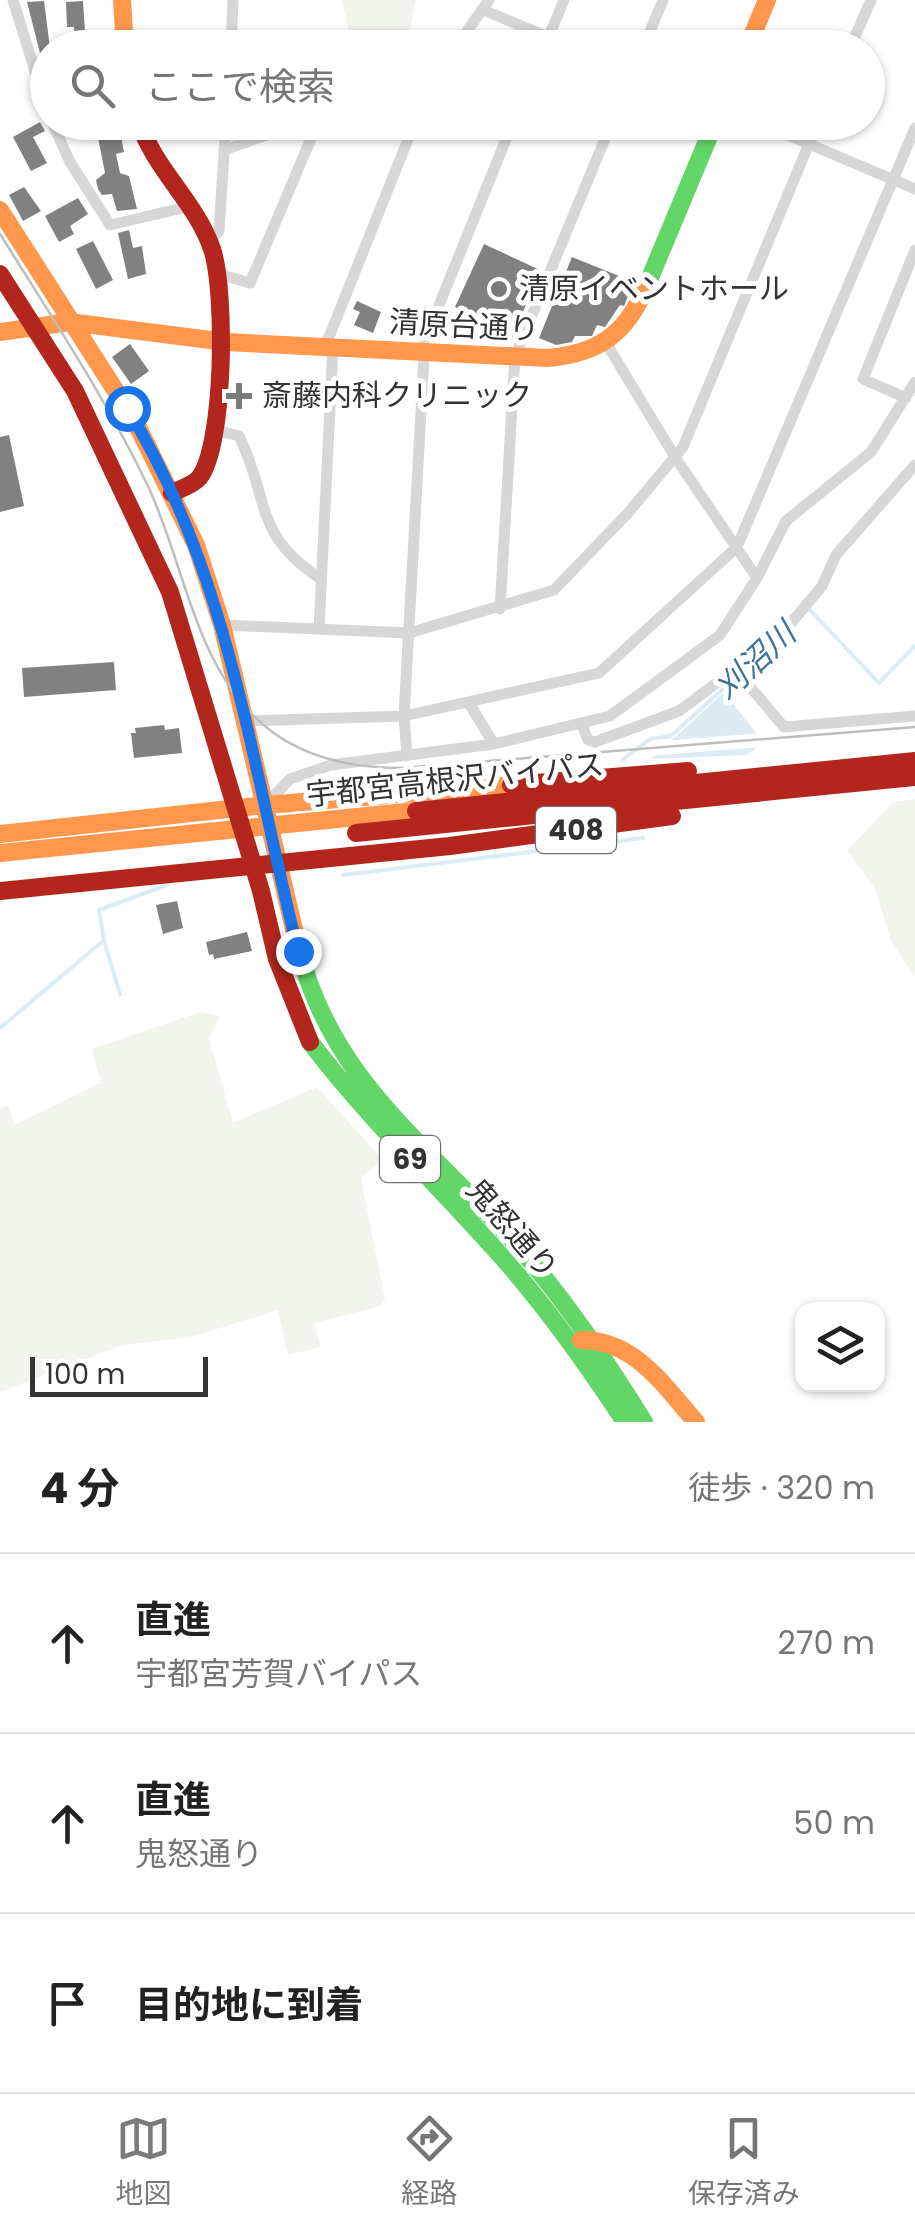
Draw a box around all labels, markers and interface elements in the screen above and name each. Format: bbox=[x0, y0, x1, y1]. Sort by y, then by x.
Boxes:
search box bbox=[30, 30, 885, 140]
icon: search bbox=[65, 58, 120, 113]
text: ここで検索 bbox=[145, 60, 335, 113]
place label: 清原イベントホール bbox=[519, 267, 789, 310]
marker: 清原イベントホール bbox=[488, 278, 510, 300]
street label: 清原台通り bbox=[388, 300, 540, 351]
place label: 斎藤内科クリニック bbox=[262, 374, 532, 417]
marker: 斎藤内科クリニック bbox=[226, 383, 252, 409]
route start bbox=[105, 386, 151, 432]
water label: 刈沼川 bbox=[704, 609, 807, 710]
street label: 宇都宮高根沢バイパス bbox=[304, 742, 606, 817]
road number: 408 bbox=[536, 807, 616, 853]
route end bbox=[276, 929, 322, 975]
road number: 69 bbox=[380, 1136, 440, 1182]
street label: 鬼怒通り bbox=[457, 1169, 568, 1288]
map controls bbox=[795, 1302, 885, 1392]
button: layers bbox=[795, 1302, 885, 1392]
scale bar bbox=[30, 1352, 208, 1396]
text: 100 m bbox=[45, 1355, 125, 1394]
text: 4 分 bbox=[40, 1459, 119, 1518]
text: 徒歩 · 320 m bbox=[688, 1465, 875, 1510]
text: 直進 bbox=[135, 1593, 211, 1646]
icon: ahead bbox=[40, 1616, 95, 1671]
text: 270 m bbox=[778, 1620, 875, 1665]
text: 宇都宮芳賀バイパス bbox=[135, 1651, 422, 1696]
text: 直進 bbox=[135, 1773, 211, 1826]
icon: ahead bbox=[40, 1796, 95, 1851]
text: 50 m bbox=[793, 1800, 875, 1845]
text: 鬼怒通り bbox=[135, 1831, 263, 1876]
icon: arrive bbox=[40, 1976, 95, 2031]
text: 目的地に到着 bbox=[135, 1978, 363, 2031]
tab: 地図 bbox=[115, 2111, 171, 2215]
tab: 経路 bbox=[401, 2111, 458, 2215]
tab: 保存済み bbox=[688, 2111, 800, 2215]

